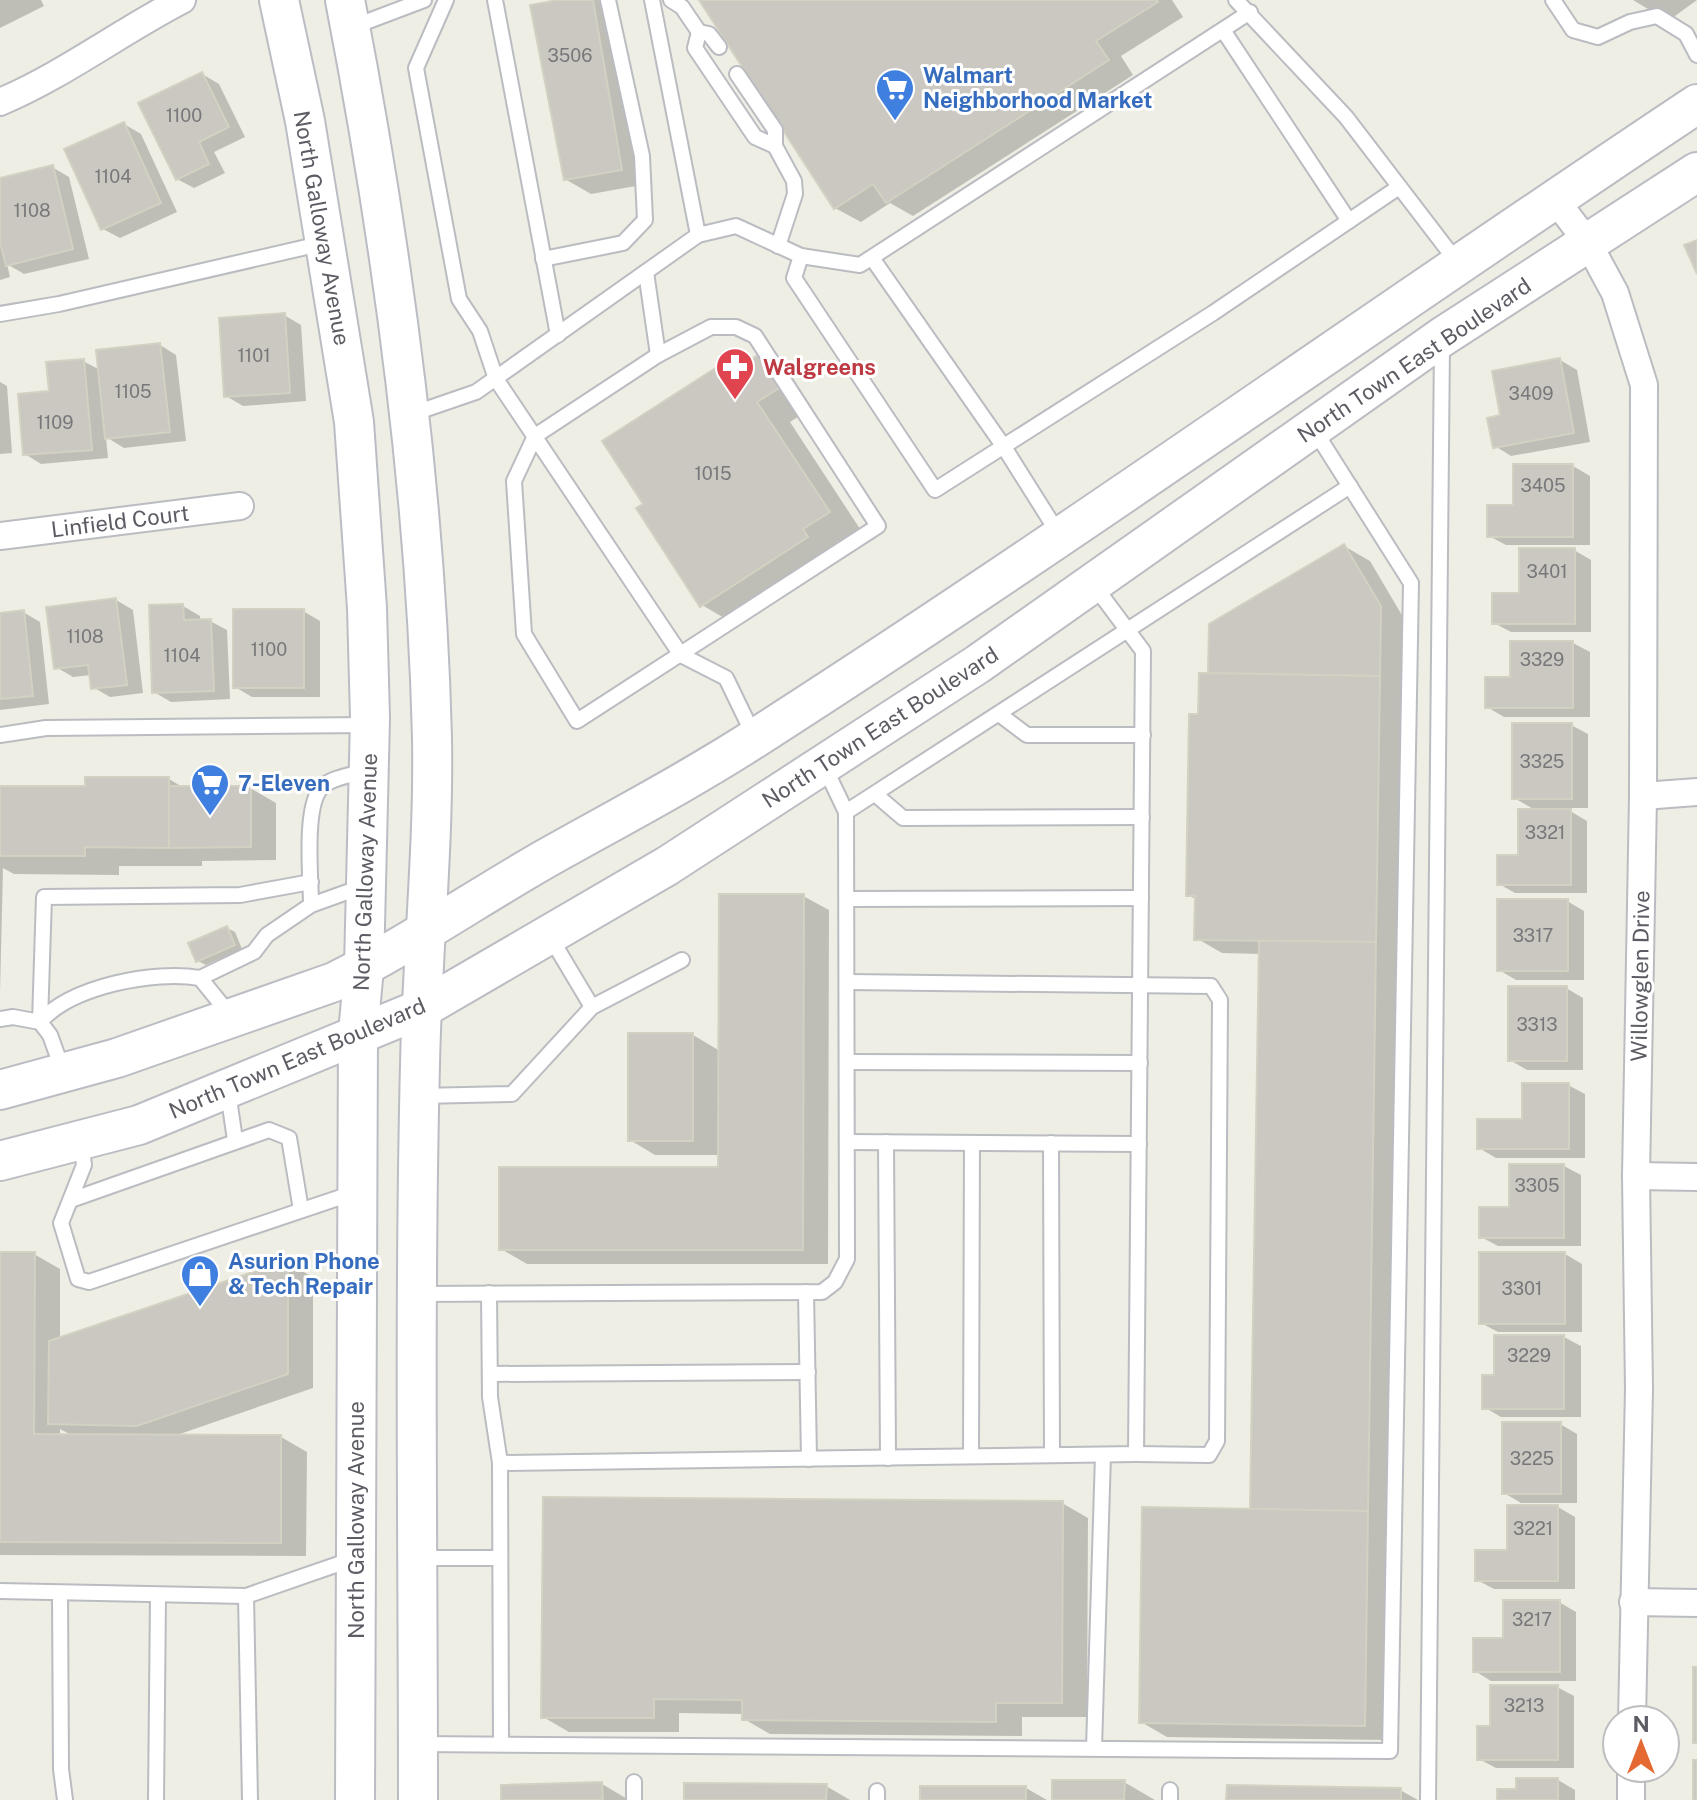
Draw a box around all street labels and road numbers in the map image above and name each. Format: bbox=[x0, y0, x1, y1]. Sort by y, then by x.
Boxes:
street label: North Galloway Avenue bbox=[289, 109, 355, 347]
street label: North Town East Boulevard bbox=[1292, 272, 1536, 448]
street label: Linfield Court bbox=[49, 500, 191, 542]
street label: North Town East Boulevard bbox=[757, 641, 1003, 813]
street label: North Galloway Avenue bbox=[348, 753, 382, 991]
street label: Willowglen Drive bbox=[1626, 890, 1654, 1062]
street label: North Town East Boulevard bbox=[165, 992, 429, 1124]
street label: North Galloway Avenue bbox=[343, 1401, 369, 1639]

